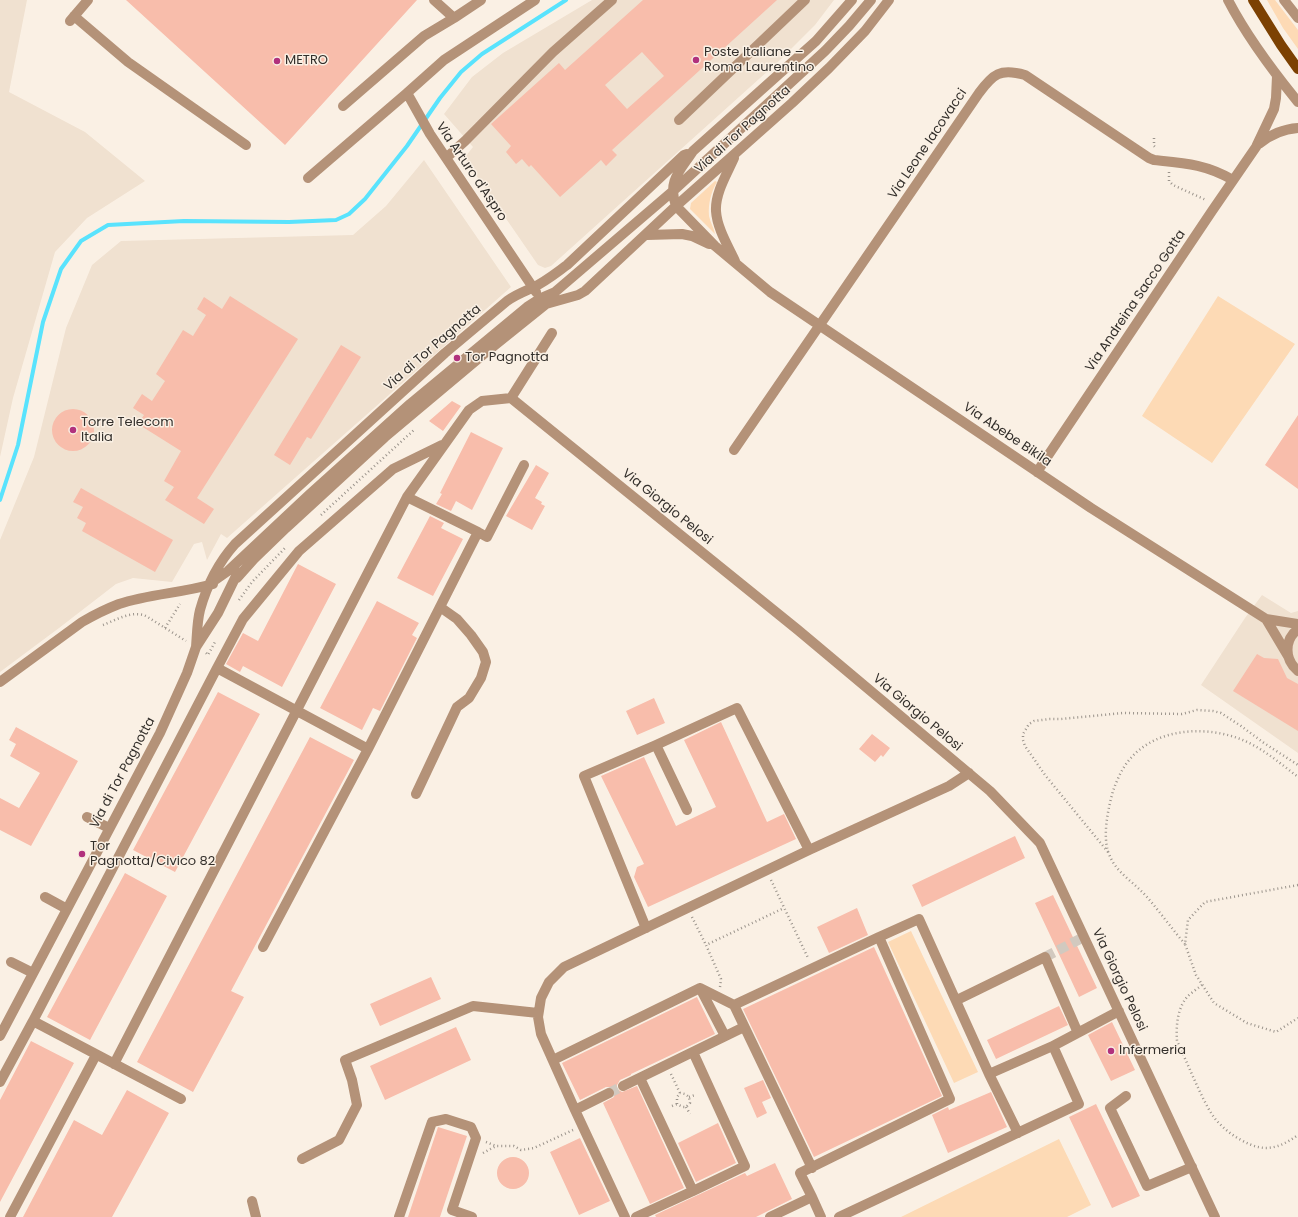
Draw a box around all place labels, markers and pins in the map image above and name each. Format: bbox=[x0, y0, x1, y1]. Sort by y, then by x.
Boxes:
place label: Poste Italiane – Roma Laurentino bbox=[704, 45, 814, 76]
place label: METRO bbox=[285, 53, 328, 69]
marker: Poste Italiane – Roma Laurentino bbox=[691, 55, 701, 65]
marker: METRO bbox=[272, 56, 282, 66]
place label: Tor Pagnotta bbox=[465, 350, 549, 366]
marker: Tor Pagnotta bbox=[452, 353, 462, 363]
place label: Torre Telecom Italia bbox=[81, 415, 174, 446]
marker: Torre Telecom Italia bbox=[68, 425, 78, 435]
place label: Tor Pagnotta/Civico 82 bbox=[90, 839, 215, 870]
marker: Tor Pagnotta/Civico 82 bbox=[77, 849, 87, 859]
place label: Infermeria bbox=[1119, 1043, 1186, 1059]
marker: Infermeria bbox=[1106, 1046, 1116, 1056]

